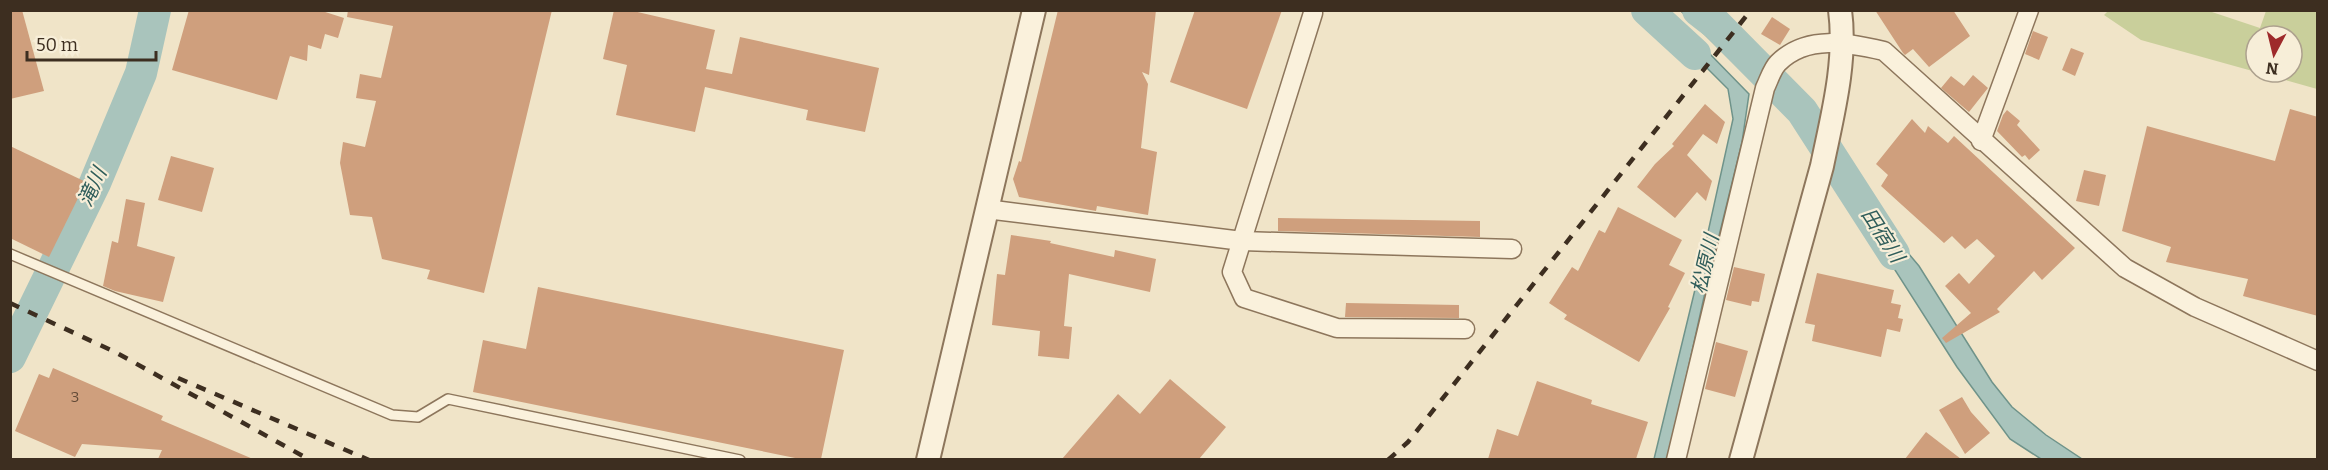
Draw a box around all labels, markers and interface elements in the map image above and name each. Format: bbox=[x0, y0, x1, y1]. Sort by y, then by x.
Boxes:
scale bar bbox=[27, 24, 156, 62]
north arrow bbox=[2244, 24, 2304, 84]
text: 50 m bbox=[36, 34, 78, 56]
text: N bbox=[2265, 58, 2280, 79]
water label: 滝川 bbox=[73, 162, 112, 210]
water label: 田宿川 bbox=[1857, 203, 1910, 268]
water label: 松原川 bbox=[1687, 230, 1724, 296]
house number: 3 bbox=[71, 388, 79, 406]

